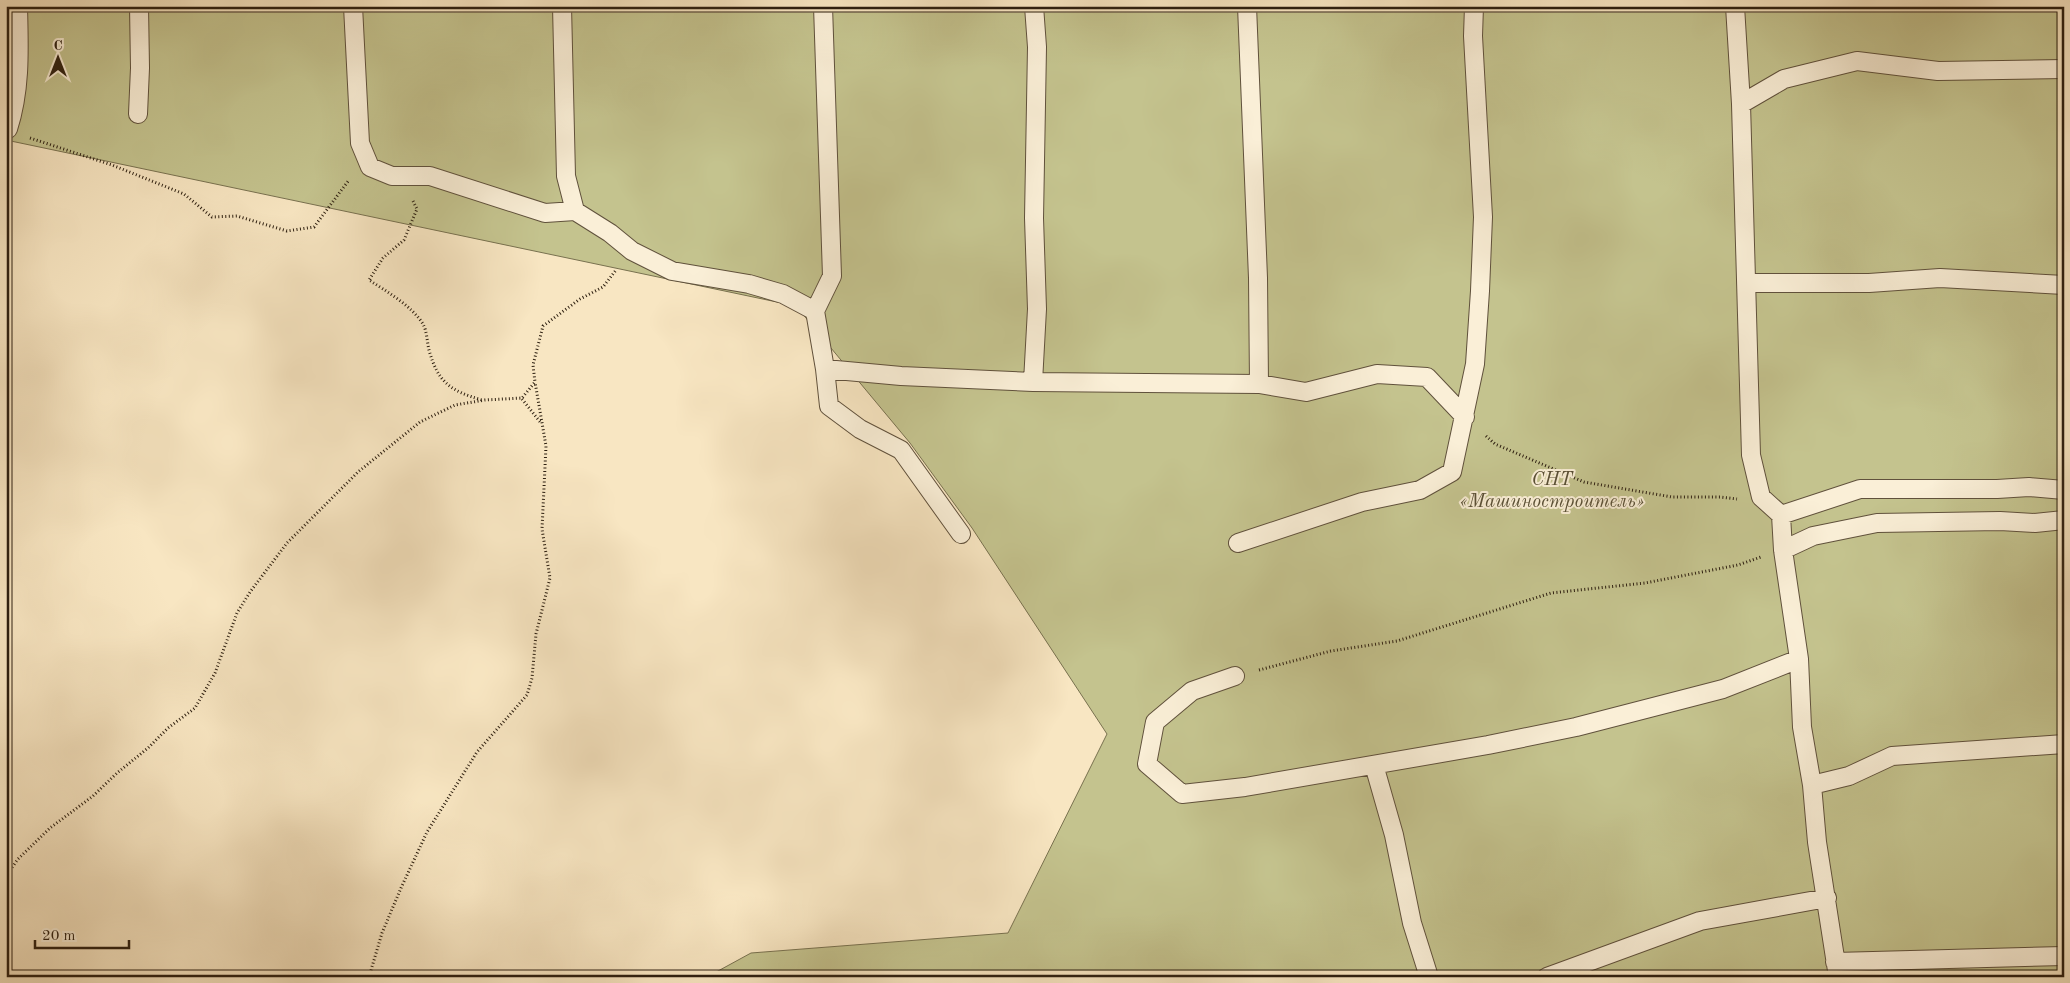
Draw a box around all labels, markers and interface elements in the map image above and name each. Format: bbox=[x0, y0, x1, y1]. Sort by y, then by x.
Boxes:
north arrow bbox=[32, 32, 82, 82]
text: С bbox=[53, 39, 63, 53]
park label: СНТ «Машиностроитель» bbox=[1460, 471, 1644, 512]
scale bar bbox=[35, 918, 129, 950]
text: 20 m bbox=[42, 929, 76, 944]

